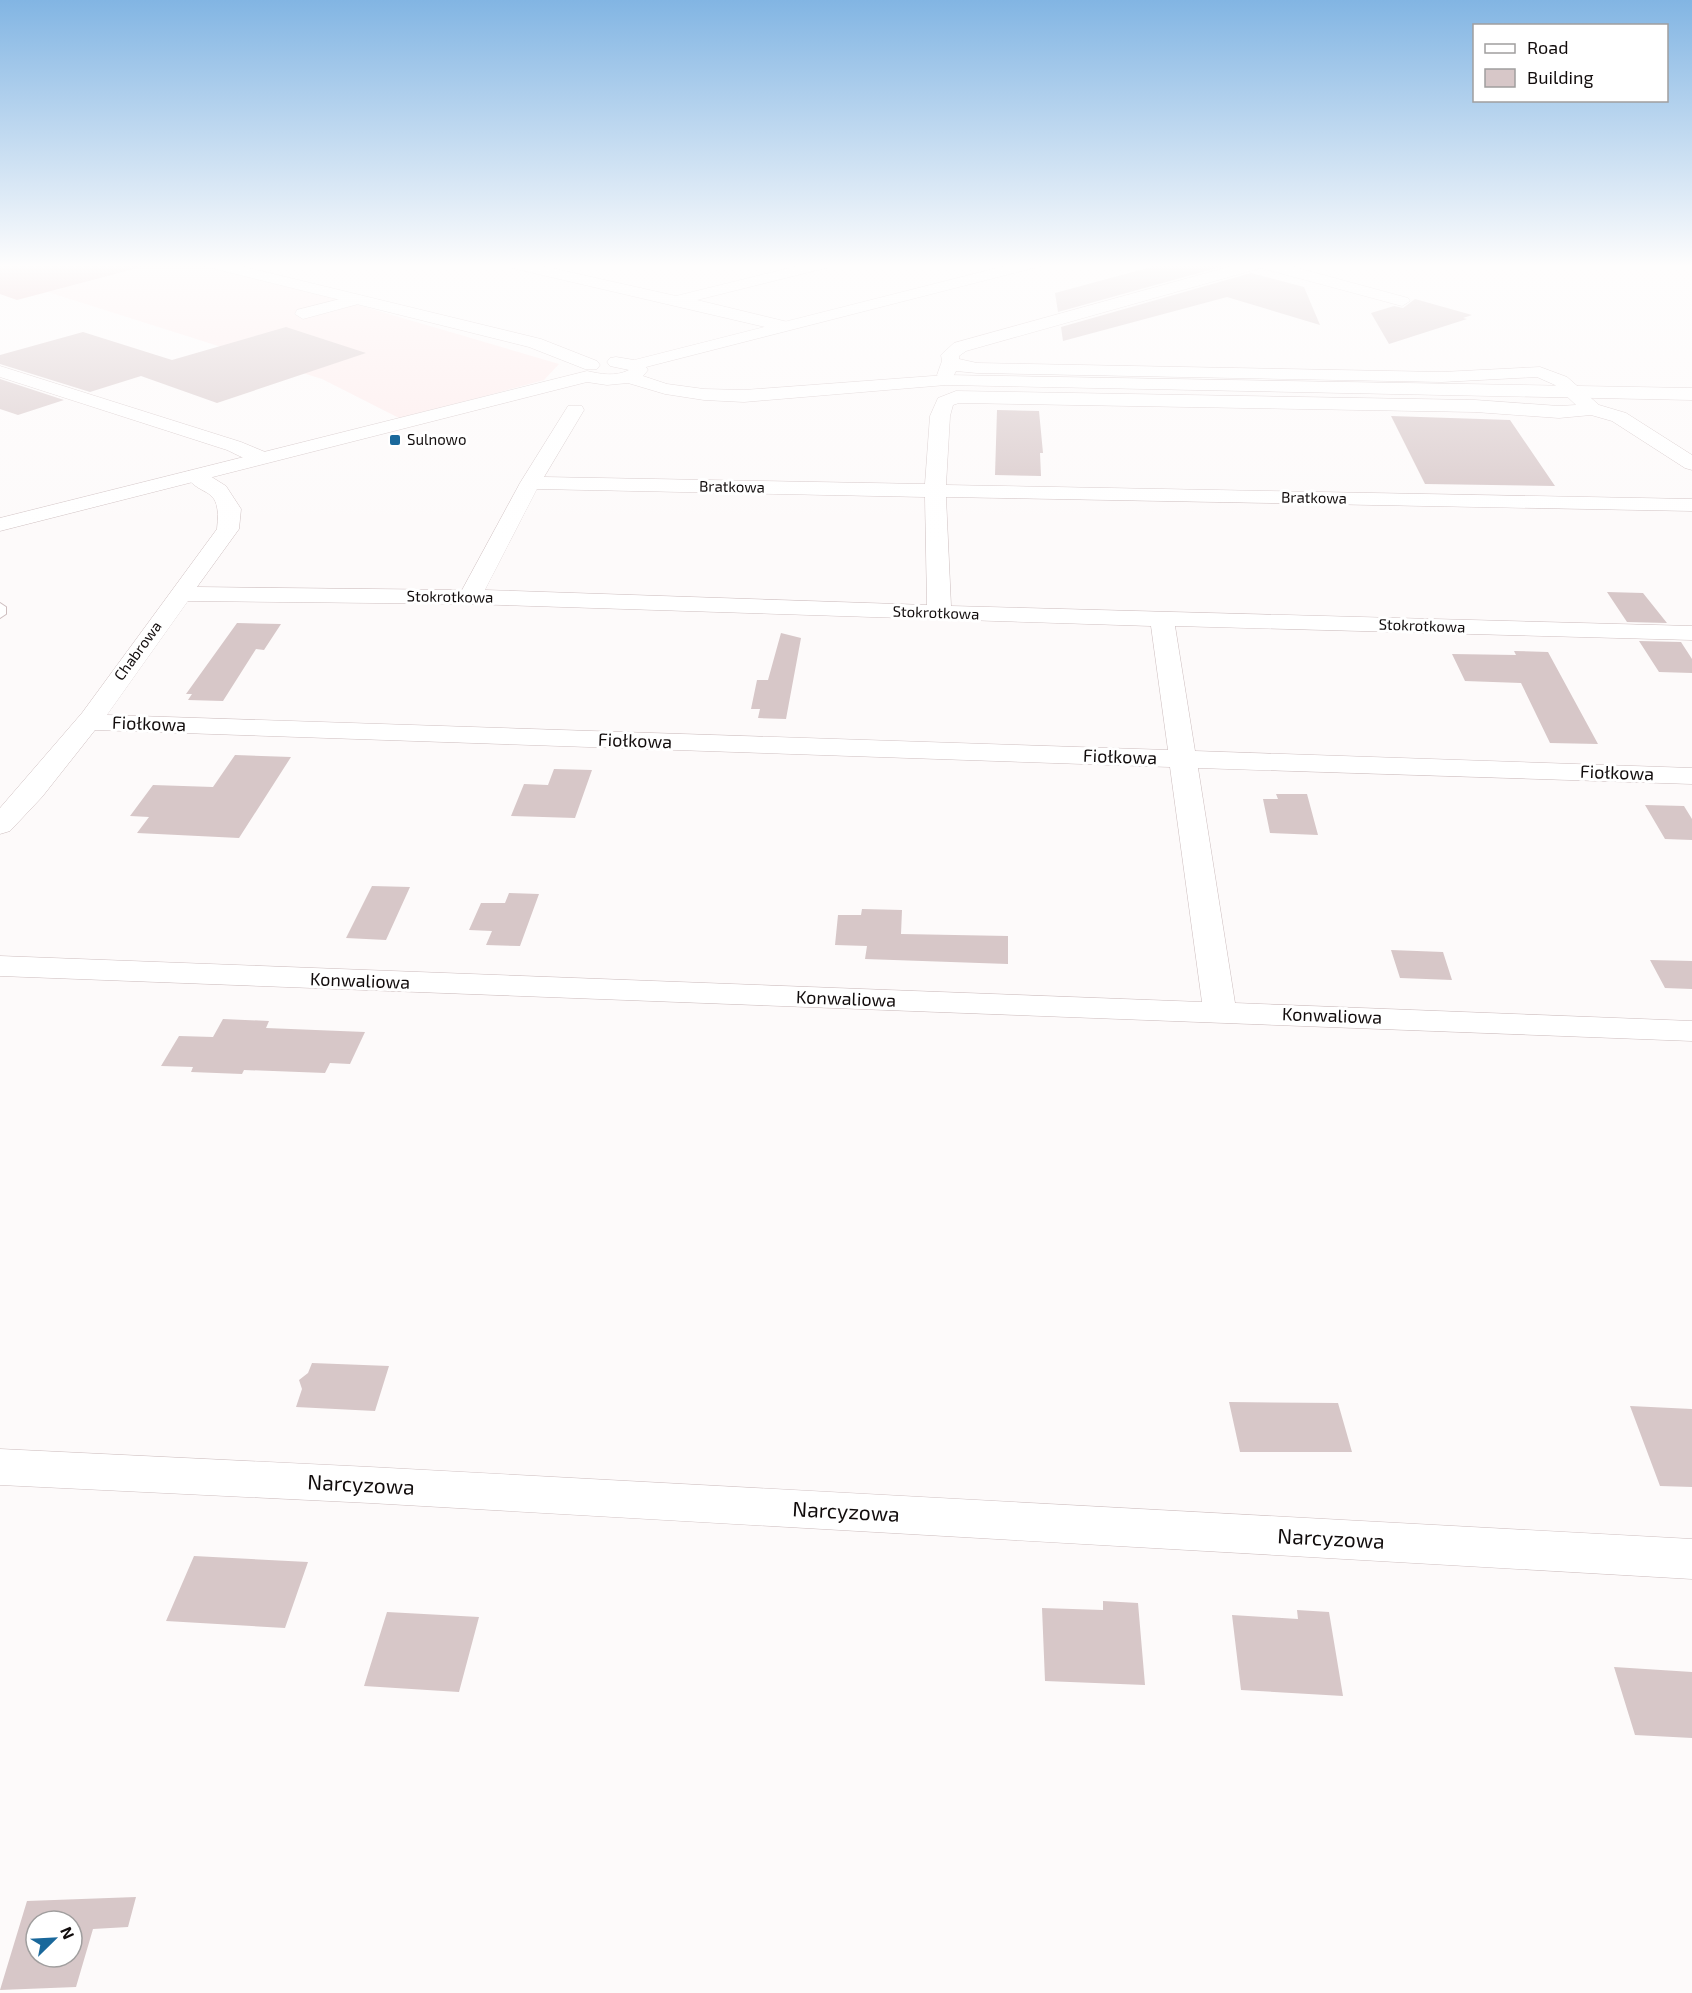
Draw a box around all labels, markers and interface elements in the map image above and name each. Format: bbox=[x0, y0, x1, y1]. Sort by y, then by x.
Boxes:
legend bbox=[1473, 24, 1668, 102]
text: Road bbox=[1527, 36, 1568, 58]
text: Building bbox=[1527, 66, 1594, 88]
place label: Sulnowo bbox=[407, 430, 466, 448]
marker: Sulnowo bbox=[388, 433, 402, 447]
street label: Bratkowa bbox=[699, 476, 765, 496]
street label: Bratkowa bbox=[1281, 487, 1347, 507]
street label: Stokrotkowa bbox=[407, 586, 494, 606]
street label: Stokrotkowa bbox=[892, 601, 980, 623]
street label: Stokrotkowa bbox=[1378, 614, 1466, 636]
street label: Chabrowa bbox=[110, 617, 165, 684]
street label: Fiołkowa bbox=[112, 711, 186, 735]
street label: Fiołkowa bbox=[598, 728, 672, 752]
street label: Fiołkowa bbox=[1083, 744, 1157, 768]
street label: Fiołkowa bbox=[1580, 760, 1654, 784]
street label: Konwaliowa bbox=[309, 967, 411, 993]
street label: Konwaliowa bbox=[795, 985, 897, 1011]
street label: Konwaliowa bbox=[1281, 1002, 1383, 1028]
street label: Narcyzowa bbox=[307, 1468, 415, 1499]
street label: Narcyzowa bbox=[792, 1495, 900, 1526]
street label: Narcyzowa bbox=[1277, 1522, 1385, 1553]
north arrow bbox=[24, 1909, 84, 1969]
text: N bbox=[57, 1924, 79, 1942]

